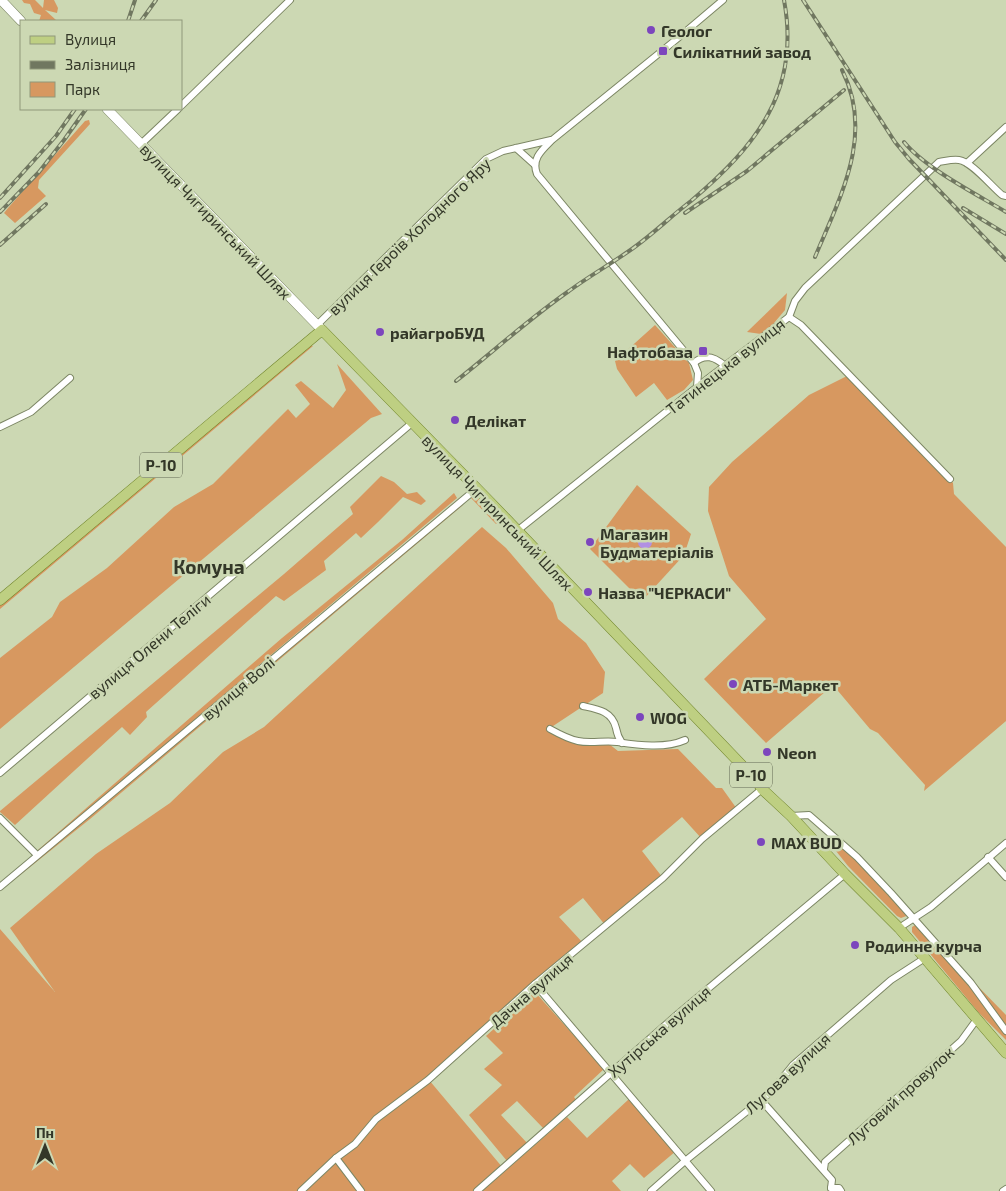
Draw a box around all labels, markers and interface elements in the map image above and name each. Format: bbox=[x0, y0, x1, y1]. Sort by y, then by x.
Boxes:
legend bbox=[20, 20, 182, 110]
place label: Геолог bbox=[661, 21, 713, 40]
marker: Геолог bbox=[645, 24, 657, 36]
text: Вулиця bbox=[65, 30, 116, 49]
place label: Силікатний завод bbox=[673, 42, 811, 61]
marker: Силікатний завод bbox=[657, 45, 669, 57]
text: Залізниця bbox=[65, 55, 136, 73]
text: Парк bbox=[65, 80, 100, 98]
street label: вулиця Чигиринський Шлях bbox=[136, 139, 296, 304]
street label: вулиця Героїв Холодного Яру bbox=[324, 153, 495, 319]
street label: Татинецька вулиця bbox=[662, 314, 789, 419]
place label: райагроБУД bbox=[390, 323, 485, 342]
marker: райагроБУД bbox=[374, 326, 386, 338]
place label: Нафтобаза bbox=[607, 342, 693, 361]
marker: Нафтобаза bbox=[697, 345, 709, 357]
place label: Делікат bbox=[465, 411, 526, 430]
marker: Делікат bbox=[449, 414, 461, 426]
street label: вулиця Чигиринський Шлях bbox=[418, 430, 578, 595]
road number: Р-10 bbox=[140, 452, 182, 478]
place label: Магазин Будматеріалів bbox=[600, 524, 714, 561]
marker: Магазин Будматеріалів bbox=[584, 536, 596, 548]
district label: Комуна bbox=[173, 555, 245, 578]
place label: Назва "ЧЕРКАСИ" bbox=[598, 583, 731, 602]
marker: Назва "ЧЕРКАСИ" bbox=[582, 586, 594, 598]
street label: вулиця Олени Теліги bbox=[84, 589, 214, 703]
street label: вулиця Волі bbox=[198, 652, 279, 725]
place label: АТБ-Маркет bbox=[743, 675, 838, 694]
marker: АТБ-Маркет bbox=[727, 678, 739, 690]
place label: WOG bbox=[650, 708, 687, 727]
marker: WOG bbox=[634, 711, 646, 723]
place label: Neon bbox=[777, 743, 817, 762]
marker: Neon bbox=[761, 746, 773, 758]
road number: Р-10 bbox=[730, 762, 772, 788]
place label: MAX BUD bbox=[771, 833, 842, 852]
marker: MAX BUD bbox=[755, 836, 767, 848]
place label: Родинне курча bbox=[865, 936, 982, 955]
marker: Родинне курча bbox=[849, 939, 861, 951]
street label: Дачна вулиця bbox=[486, 949, 577, 1032]
street label: Хутірська вулиця bbox=[604, 981, 715, 1081]
street label: Лугова вулиця bbox=[740, 1029, 834, 1118]
street label: Луговий провулок bbox=[842, 1042, 958, 1149]
north arrow bbox=[20, 1121, 70, 1171]
text: Пн bbox=[36, 1124, 54, 1141]

